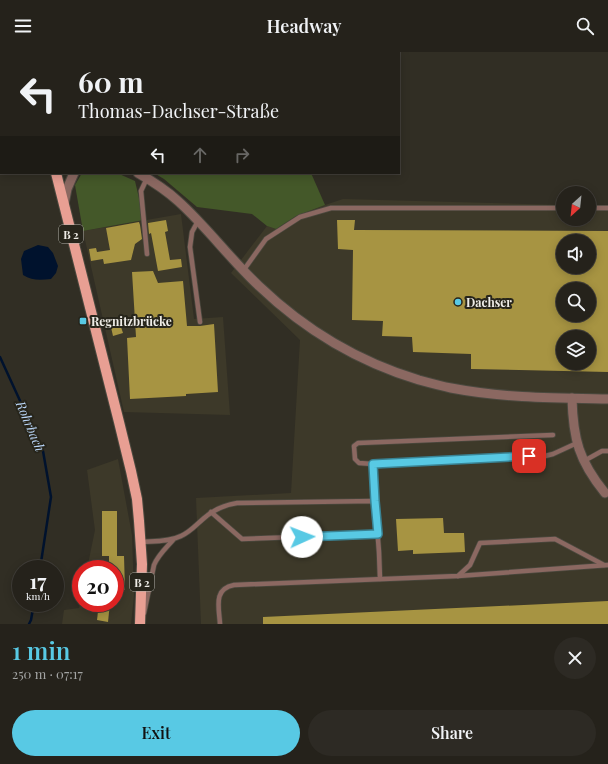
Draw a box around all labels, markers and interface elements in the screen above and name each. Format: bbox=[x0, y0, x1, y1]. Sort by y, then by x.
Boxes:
text: Headway bbox=[267, 14, 341, 38]
icon: menu bbox=[12, 15, 34, 37]
icon: search bbox=[574, 15, 596, 37]
text: 60 m bbox=[78, 63, 144, 100]
icon: left bbox=[12, 68, 64, 120]
text: Thomas-Dachser-Straße bbox=[78, 99, 279, 123]
icon: left bbox=[147, 144, 169, 166]
icon: ahead bbox=[189, 144, 211, 166]
icon: right bbox=[231, 144, 253, 166]
north arrow bbox=[556, 186, 596, 226]
map controls bbox=[556, 186, 596, 370]
road number: B 2 bbox=[59, 225, 83, 243]
button: sound bbox=[556, 234, 596, 274]
button: search bbox=[556, 282, 596, 322]
place label: Dachser bbox=[466, 294, 512, 310]
marker: Dachser bbox=[453, 297, 463, 307]
place label: Regnitzbrücke bbox=[91, 313, 172, 329]
marker: Regnitzbrücke bbox=[78, 316, 88, 326]
button: layers bbox=[556, 330, 596, 370]
water label: Rohrbach bbox=[12, 397, 49, 454]
pin bbox=[512, 439, 546, 473]
icon: arrive bbox=[518, 445, 540, 467]
position arrow bbox=[281, 516, 323, 558]
speed limit sign: 20 bbox=[72, 560, 124, 612]
text: 17 bbox=[30, 567, 46, 594]
road number: B 2 bbox=[130, 573, 154, 591]
text: km/h bbox=[26, 589, 50, 603]
text: 1 min bbox=[12, 634, 70, 666]
button: close bbox=[554, 637, 596, 679]
text: 250 m · 07:17 bbox=[12, 665, 83, 682]
button: Exit bbox=[12, 710, 300, 756]
button: Share bbox=[308, 710, 596, 756]

